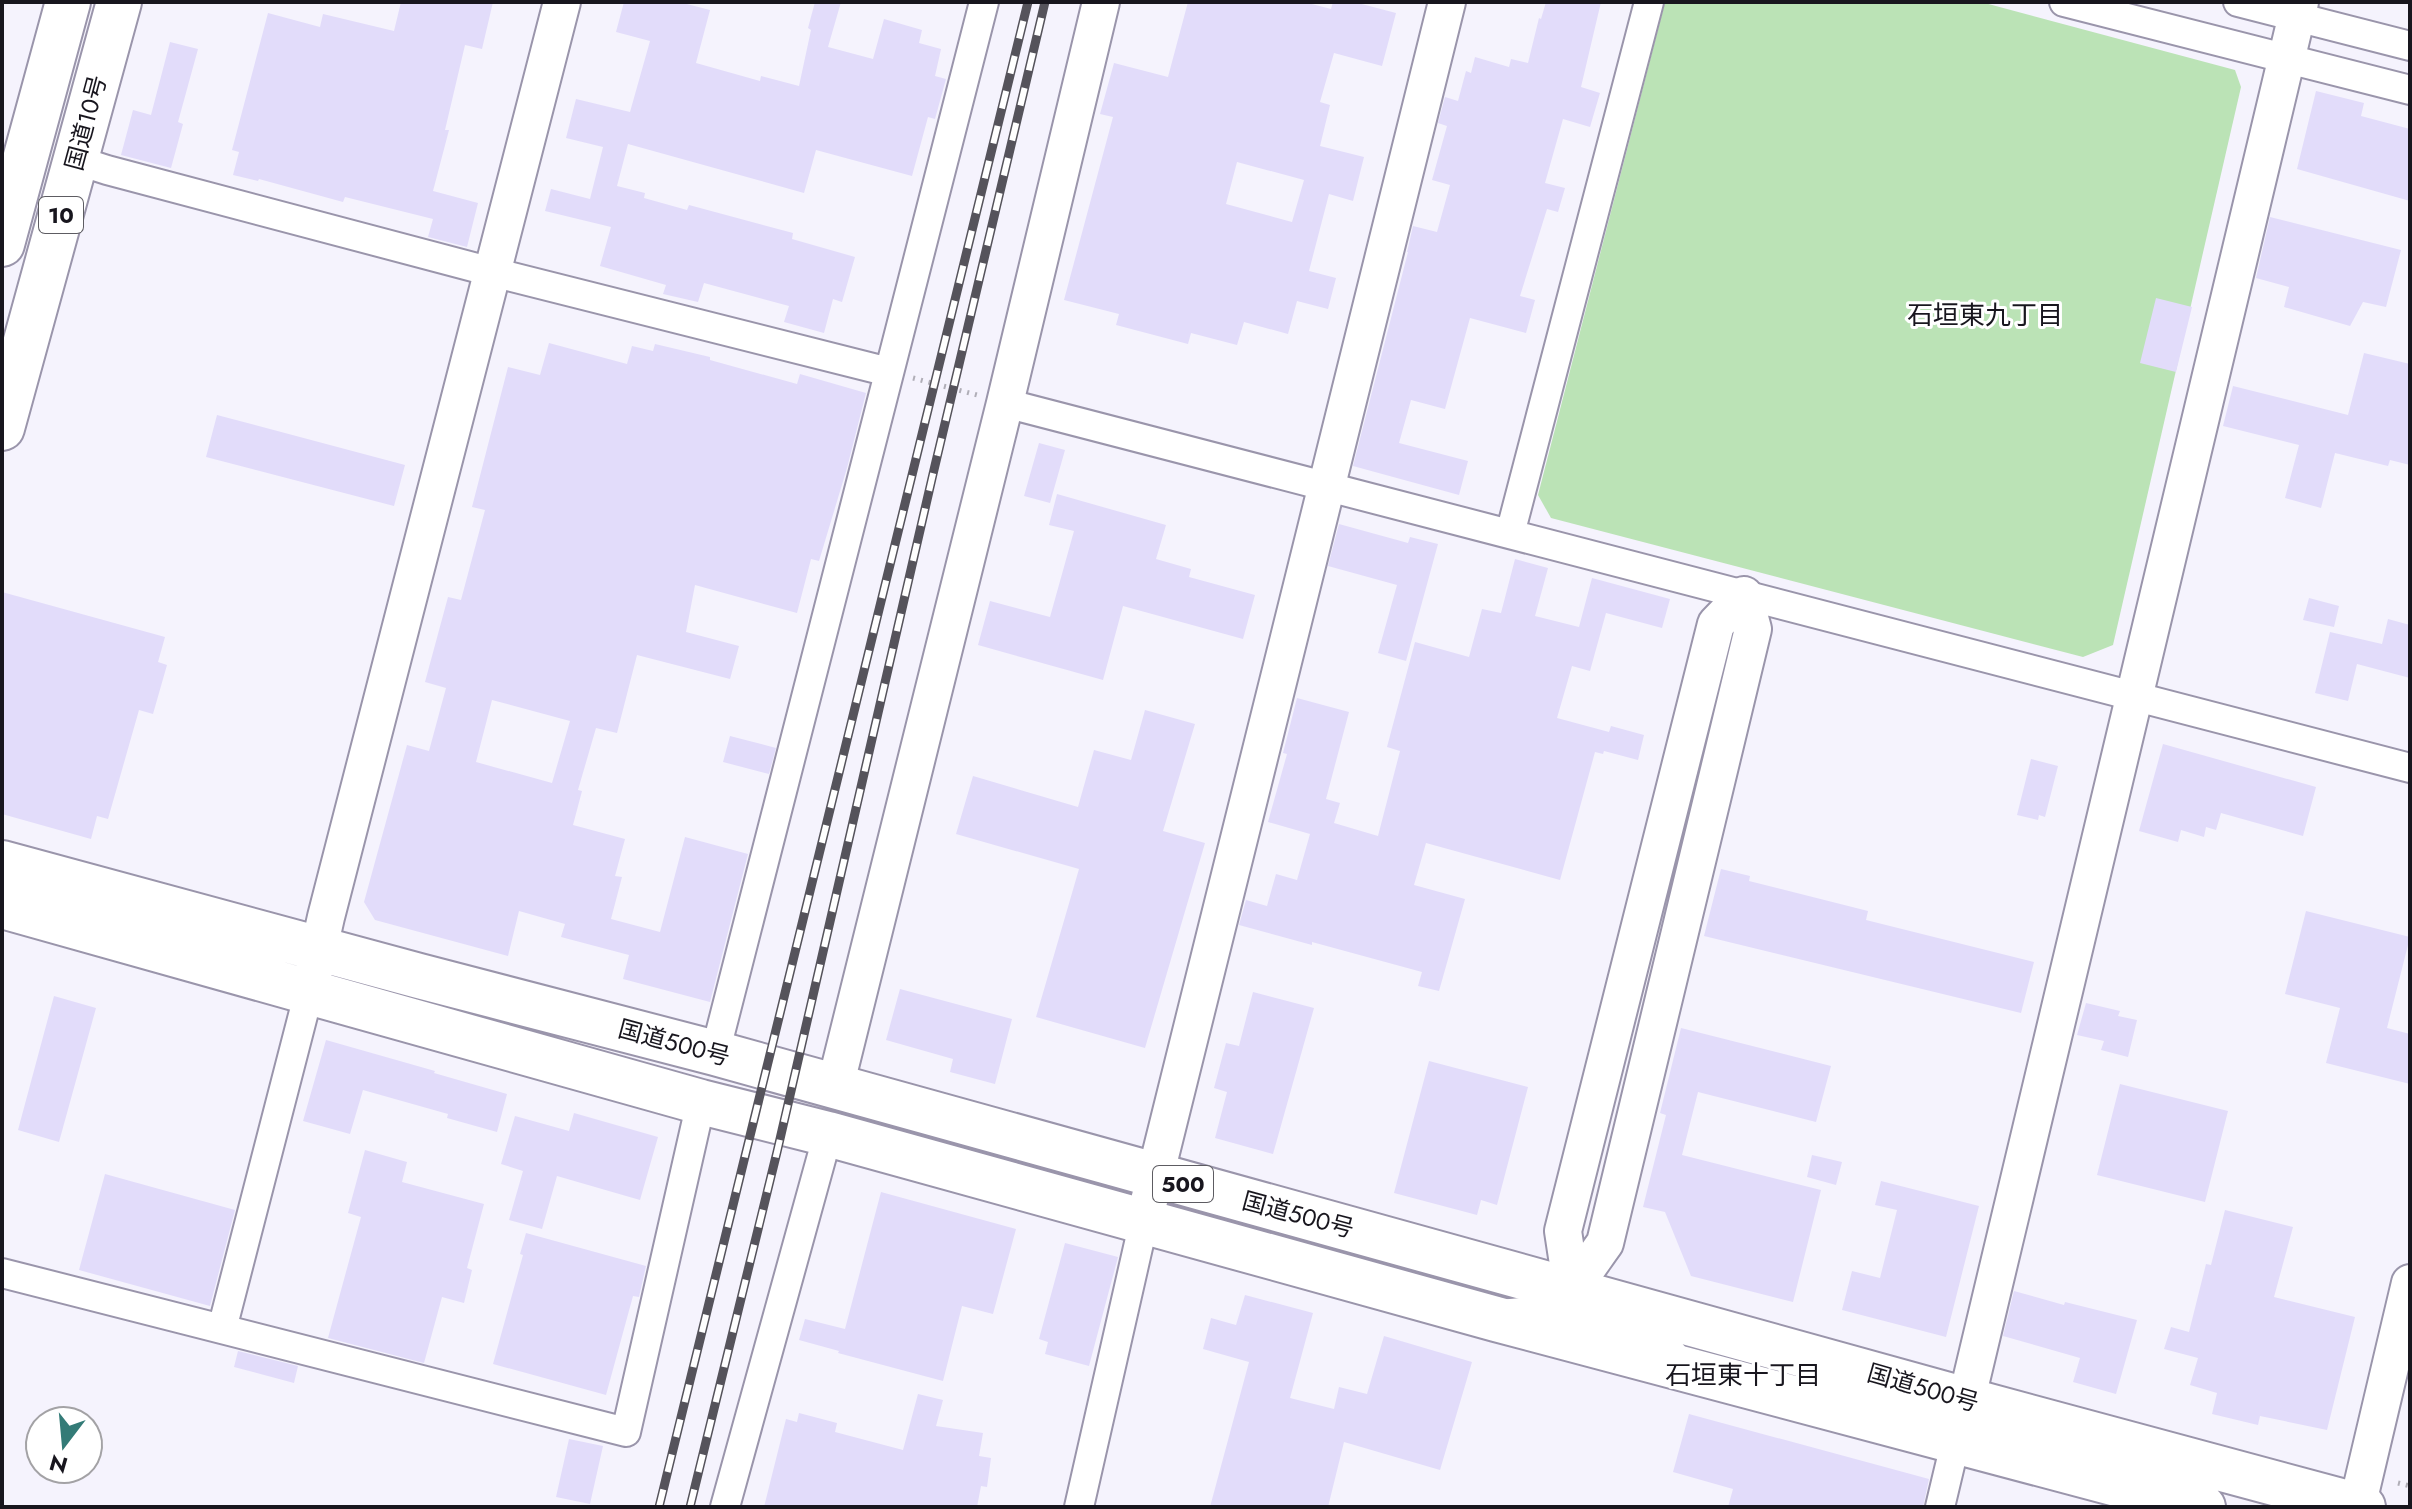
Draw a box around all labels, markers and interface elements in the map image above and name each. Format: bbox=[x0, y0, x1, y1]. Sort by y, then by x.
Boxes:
street label: 国道10号 bbox=[56, 71, 115, 174]
road number: 10 bbox=[39, 197, 83, 233]
district label: 石垣東九丁目 bbox=[1907, 296, 2063, 334]
street label: 国道500号 bbox=[614, 1011, 734, 1074]
road number: 500 bbox=[1153, 1166, 1213, 1202]
street label: 国道500号 bbox=[1238, 1183, 1358, 1246]
street label: 国道500号 bbox=[1863, 1355, 1983, 1420]
district label: 石垣東十丁目 bbox=[1665, 1356, 1821, 1394]
north arrow bbox=[24, 1405, 104, 1485]
text: N bbox=[46, 1446, 71, 1482]

